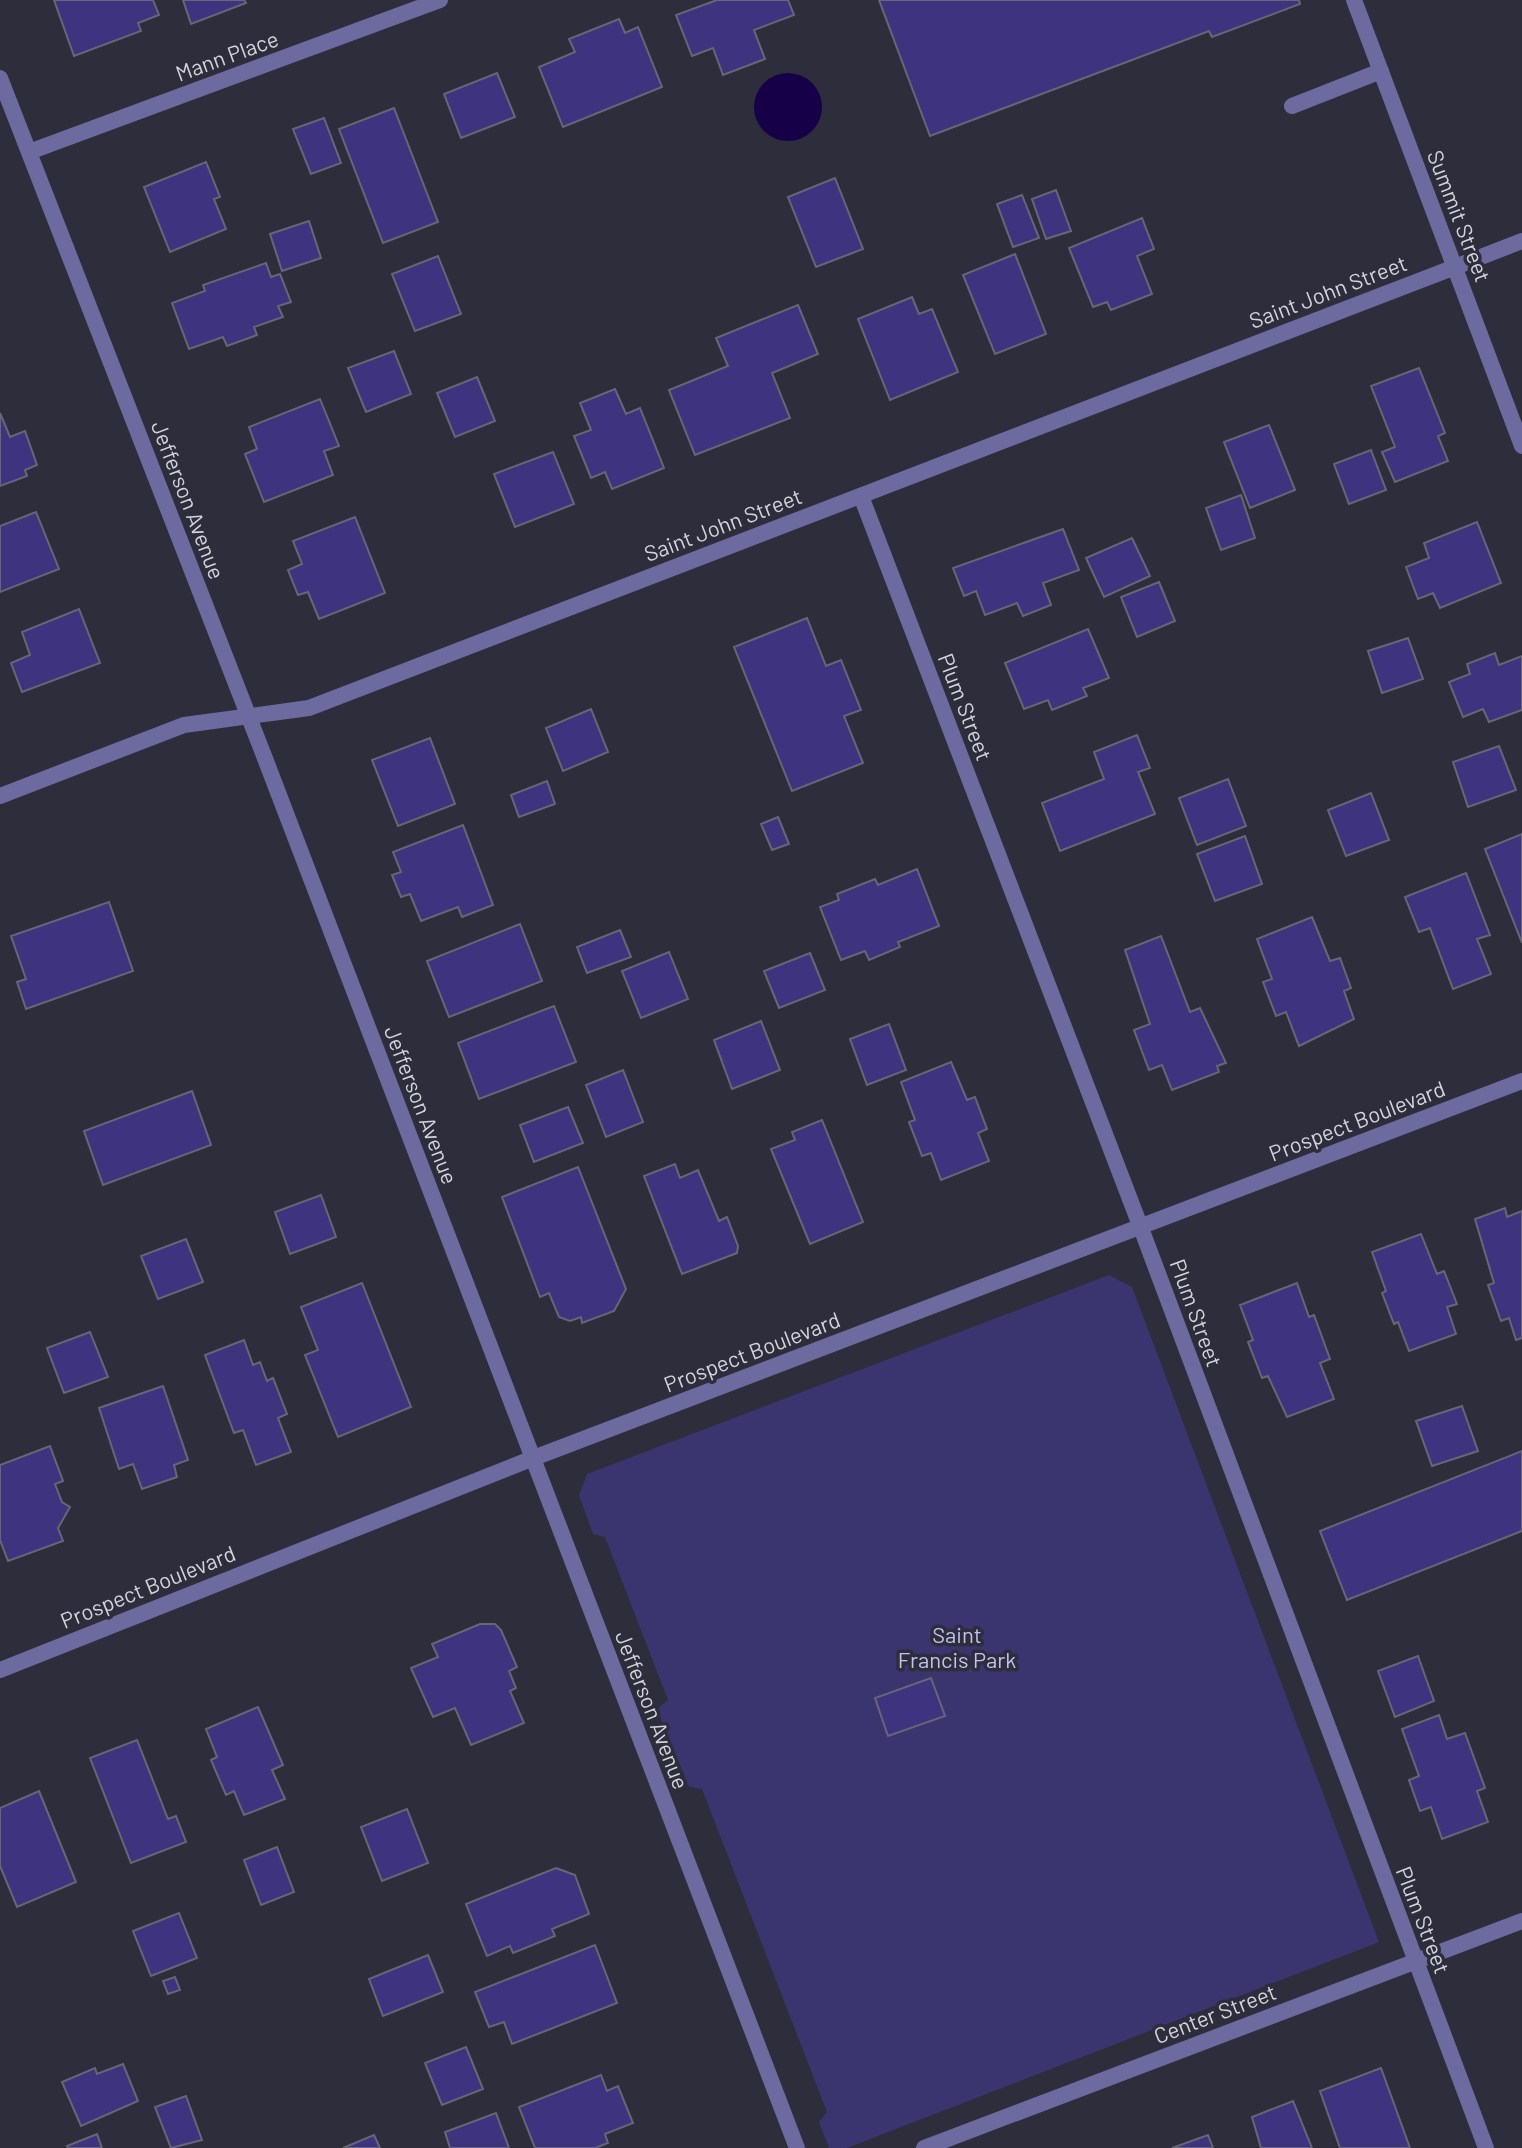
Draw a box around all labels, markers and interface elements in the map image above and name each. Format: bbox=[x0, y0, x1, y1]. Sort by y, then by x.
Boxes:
street label: Mann Place bbox=[172, 24, 282, 86]
street label: Summit Street bbox=[1423, 146, 1497, 285]
street label: Saint John Street bbox=[1245, 249, 1410, 333]
street label: Jefferson Avenue bbox=[147, 417, 231, 582]
street label: Saint John Street bbox=[640, 482, 805, 566]
street label: Plum Street bbox=[934, 649, 998, 764]
street label: Jefferson Avenue bbox=[380, 1022, 464, 1187]
street label: Prospect Boulevard bbox=[1265, 1075, 1448, 1166]
street label: Plum Street bbox=[1165, 1255, 1228, 1370]
street label: Prospect Boulevard bbox=[660, 1306, 843, 1397]
street label: Prospect Boulevard bbox=[56, 1539, 239, 1633]
park label: Saint Francis Park bbox=[898, 1621, 1016, 1672]
street label: Jefferson Avenue bbox=[611, 1627, 695, 1792]
street label: Plum Street bbox=[1392, 1862, 1456, 1977]
street label: Center Street bbox=[1150, 1978, 1279, 2048]

